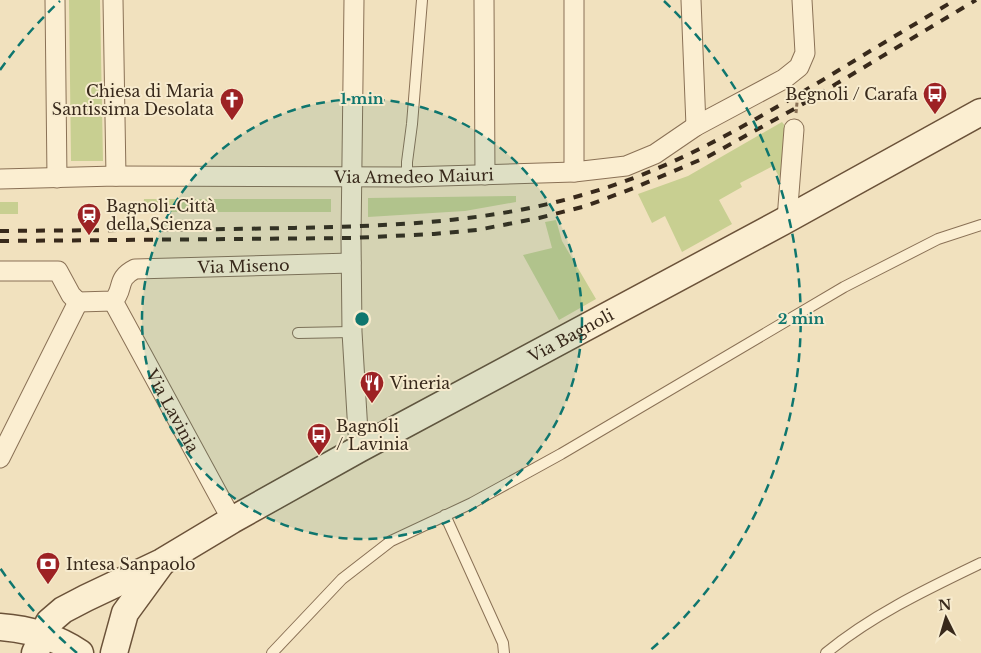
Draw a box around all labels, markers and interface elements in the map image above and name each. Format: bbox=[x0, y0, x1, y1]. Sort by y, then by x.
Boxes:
place label: Chiesa di Maria Santissima Desolata bbox=[52, 81, 214, 119]
bus stop icon: Begnoli / Carafa bbox=[922, 81, 948, 115]
place label: Begnoli / Carafa bbox=[785, 84, 918, 104]
church icon: Chiesa di Maria Santissima Desolata bbox=[219, 87, 245, 121]
text: 1 min bbox=[340, 89, 384, 108]
street label: Via Amedeo Maiuri bbox=[333, 164, 495, 187]
place label: Bagnoli-Città della Scienza bbox=[106, 196, 216, 234]
station icon: Bagnoli-Città della Scienza bbox=[76, 202, 102, 236]
street label: Via Miseno bbox=[196, 255, 290, 277]
street label: Via Bagnoli bbox=[524, 304, 617, 367]
text: 2 min bbox=[778, 309, 824, 328]
centre of rings bbox=[353, 310, 371, 328]
street label: Via Lavinia bbox=[141, 365, 203, 456]
restaurant icon: Vineria bbox=[359, 370, 385, 404]
place label: Vineria bbox=[389, 373, 450, 393]
place label: Bagnoli / Lavinia bbox=[336, 416, 409, 454]
bus stop icon: Bagnoli / Lavinia bbox=[306, 422, 332, 456]
bank icon: Intesa Sanpaolo bbox=[35, 551, 61, 585]
place label: Intesa Sanpaolo bbox=[66, 554, 196, 574]
north arrow bbox=[921, 593, 971, 643]
text: N bbox=[938, 596, 952, 615]

